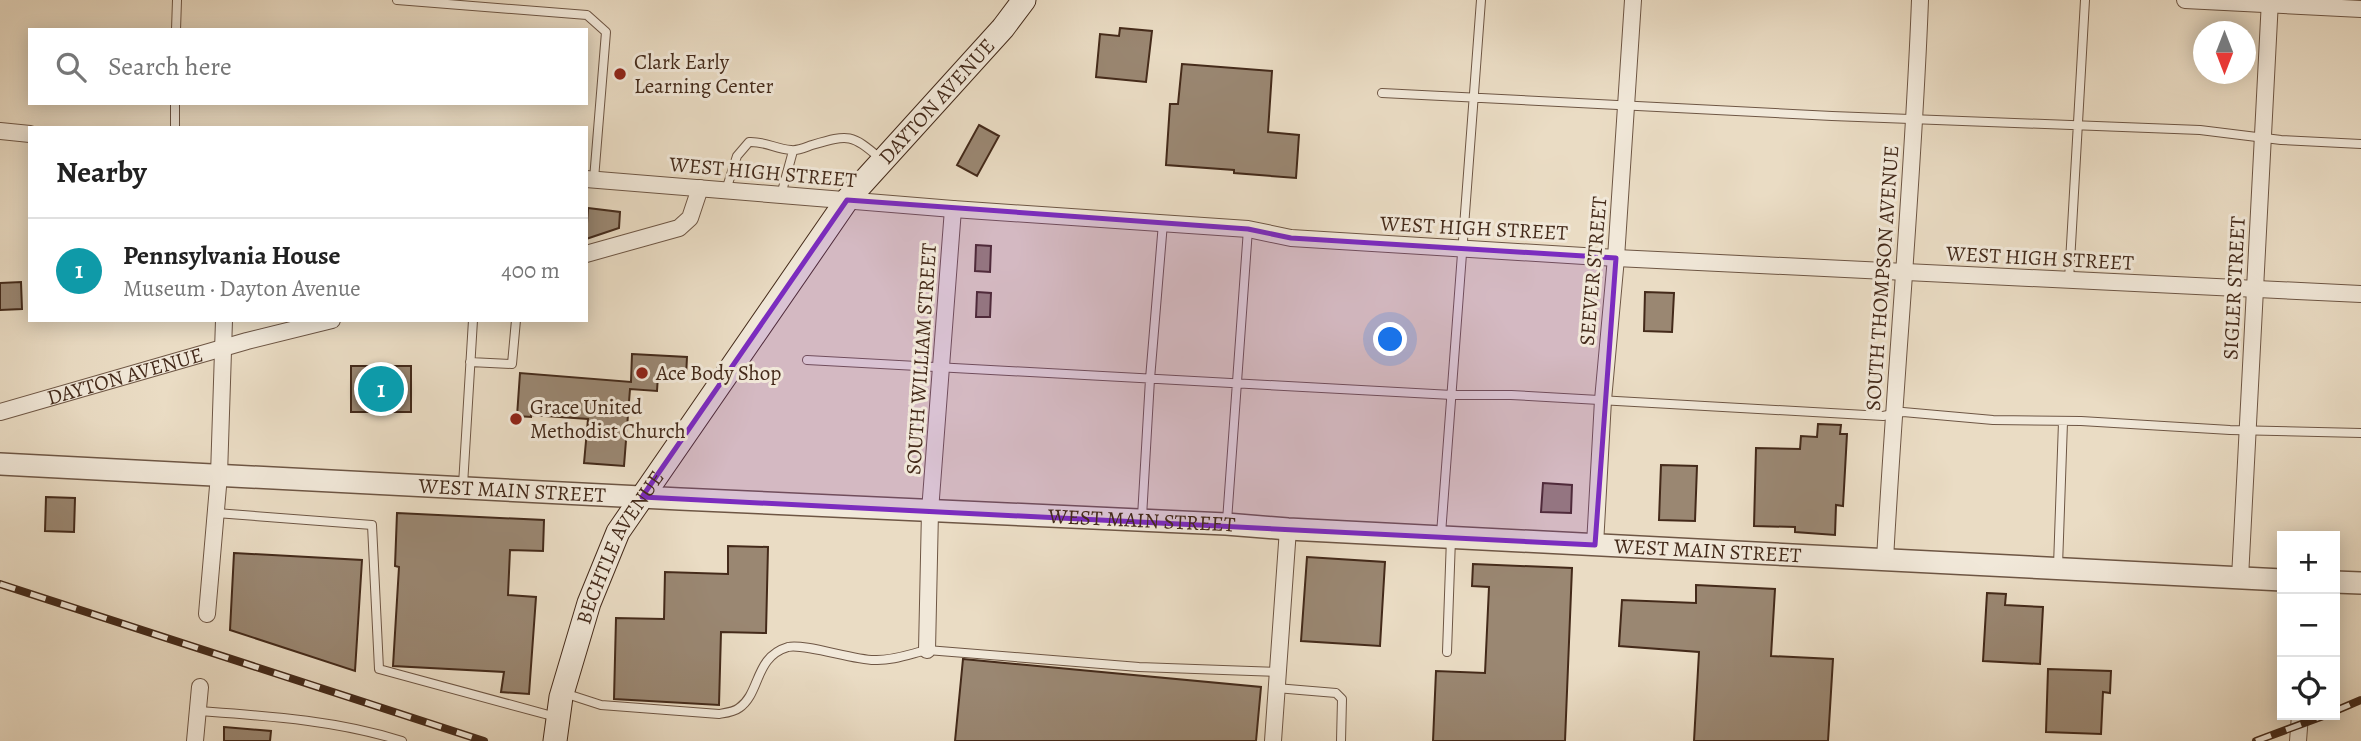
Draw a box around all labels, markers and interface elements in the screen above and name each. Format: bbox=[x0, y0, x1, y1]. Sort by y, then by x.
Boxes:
north arrow bbox=[2193, 21, 2256, 84]
search box bbox=[28, 28, 588, 105]
street label: DAYTON AVENUE bbox=[872, 32, 1001, 170]
icon: search bbox=[52, 48, 90, 86]
place label: Clark Early Learning Center bbox=[634, 48, 774, 100]
text: Search here bbox=[108, 49, 232, 84]
marker: Clark Early Learning Center bbox=[612, 66, 628, 82]
street label: SOUTH THOMPSON AVENUE bbox=[1859, 144, 1905, 412]
street label: WEST HIGH STREET bbox=[667, 150, 858, 194]
text: Nearby bbox=[56, 152, 147, 192]
street label: SEEVER STREET bbox=[1573, 195, 1614, 347]
street label: WEST HIGH STREET bbox=[1378, 209, 1569, 247]
street label: SIGLER STREET bbox=[2216, 215, 2252, 361]
text: Pennsylvania House bbox=[123, 238, 341, 273]
street label: WEST HIGH STREET bbox=[1944, 239, 2135, 277]
street label: SOUTH WILLIAM STREET bbox=[899, 242, 943, 476]
text: 1 bbox=[75, 255, 83, 286]
text: 400 m bbox=[501, 255, 560, 286]
text: Museum · Dayton Avenue bbox=[123, 273, 361, 304]
your location bbox=[1373, 322, 1407, 356]
street label: DAYTON AVENUE bbox=[44, 340, 206, 412]
place label: Ace Body Shop bbox=[655, 359, 781, 387]
pin: 1 bbox=[358, 363, 404, 415]
marker: Ace Body Shop bbox=[634, 365, 650, 381]
place label: Grace United Methodist Church bbox=[530, 393, 686, 445]
marker: Grace United Methodist Church bbox=[508, 411, 524, 427]
street label: BECHTLE AVENUE bbox=[569, 465, 670, 628]
street label: WEST MAIN STREET bbox=[417, 472, 607, 509]
street label: WEST MAIN STREET bbox=[1046, 502, 1237, 539]
map controls bbox=[2277, 531, 2340, 720]
button: + bbox=[2277, 531, 2340, 594]
street label: WEST MAIN STREET bbox=[1612, 532, 1803, 569]
button: − bbox=[2277, 594, 2340, 657]
button: locate bbox=[2277, 657, 2340, 720]

